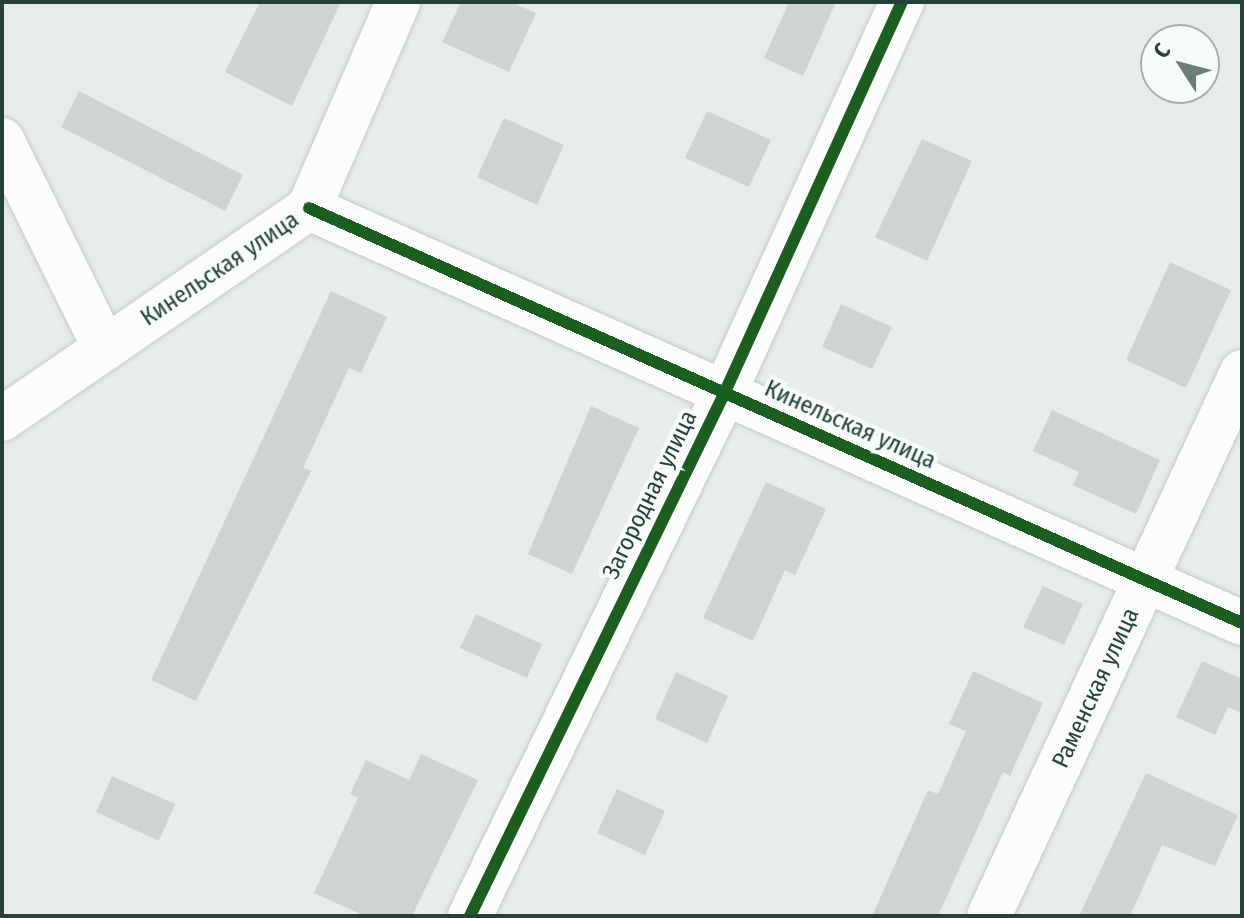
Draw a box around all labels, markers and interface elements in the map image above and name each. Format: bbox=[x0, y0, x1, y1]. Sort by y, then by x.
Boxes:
north arrow bbox=[1140, 24, 1220, 104]
text: С bbox=[1147, 38, 1176, 63]
street label: Кинельская улица bbox=[136, 206, 304, 332]
street label: Кинельская улица bbox=[760, 374, 940, 476]
street label: Загородная улица bbox=[597, 406, 703, 584]
street label: Раменская улица bbox=[1046, 604, 1146, 772]

